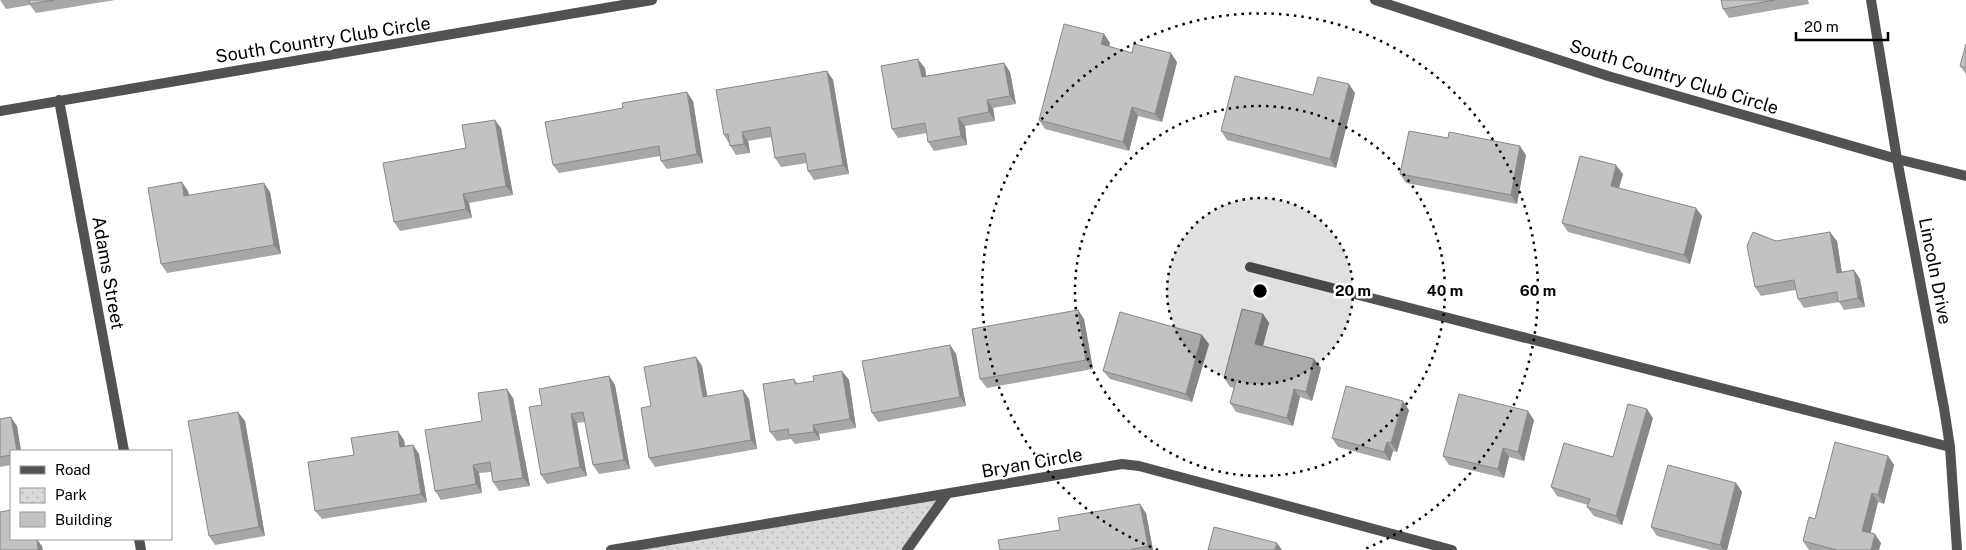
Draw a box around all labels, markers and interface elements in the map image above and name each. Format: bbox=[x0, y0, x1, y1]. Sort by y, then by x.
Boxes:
scale bar bbox=[1796, 10, 1888, 42]
street label: South Country Club Circle bbox=[214, 12, 432, 67]
text: 20 m bbox=[1804, 18, 1839, 35]
street label: South Country Club Circle bbox=[1567, 35, 1781, 118]
street label: Adams Street bbox=[88, 215, 129, 331]
street label: Lincoln Drive bbox=[1915, 216, 1956, 326]
centre of rings bbox=[1251, 282, 1269, 300]
text: 20 m bbox=[1335, 282, 1371, 299]
text: 40 m bbox=[1427, 282, 1463, 299]
text: 60 m bbox=[1520, 282, 1556, 299]
street label: Bryan Circle bbox=[980, 443, 1084, 482]
legend bbox=[10, 450, 172, 540]
text: Road bbox=[55, 461, 91, 478]
text: Park bbox=[55, 486, 87, 503]
text: Building bbox=[55, 511, 113, 528]

